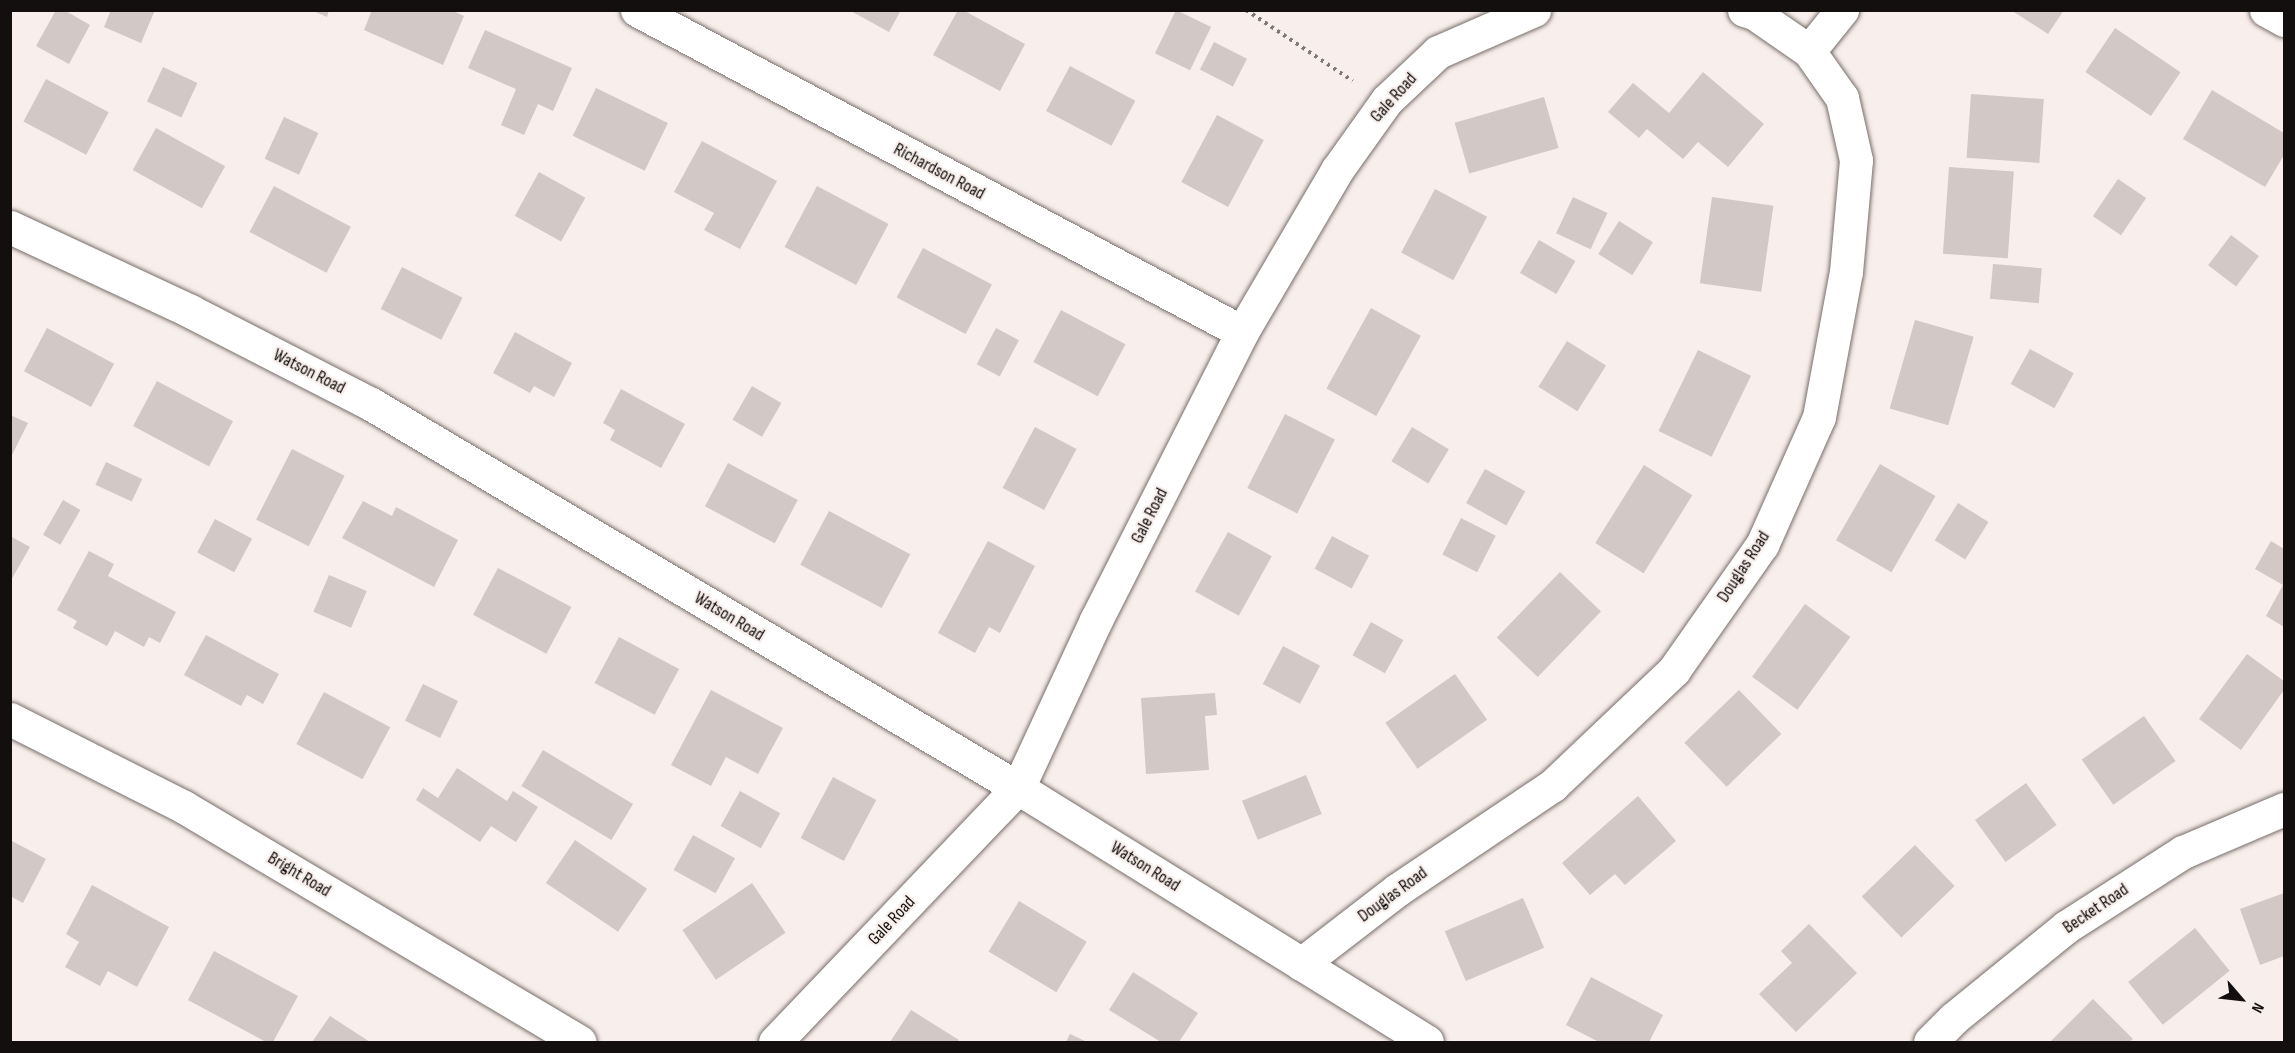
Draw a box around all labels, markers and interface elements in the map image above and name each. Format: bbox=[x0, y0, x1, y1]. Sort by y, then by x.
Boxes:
street label: Gale Road bbox=[1366, 69, 1422, 127]
street label: Richardson Road bbox=[890, 139, 988, 205]
street label: Watson Road bbox=[269, 345, 349, 399]
street label: Gale Road bbox=[1127, 485, 1173, 547]
street label: Douglas Road bbox=[1713, 527, 1775, 607]
street label: Watson Road bbox=[690, 588, 768, 646]
street label: Watson Road bbox=[1106, 837, 1184, 897]
street label: Bright Road bbox=[263, 848, 335, 902]
street label: Douglas Road bbox=[1354, 863, 1432, 927]
street label: Becket Road bbox=[2059, 879, 2133, 939]
street label: Gale Road bbox=[864, 892, 920, 950]
north arrow bbox=[2211, 969, 2271, 1029]
text: N bbox=[2247, 999, 2268, 1016]

